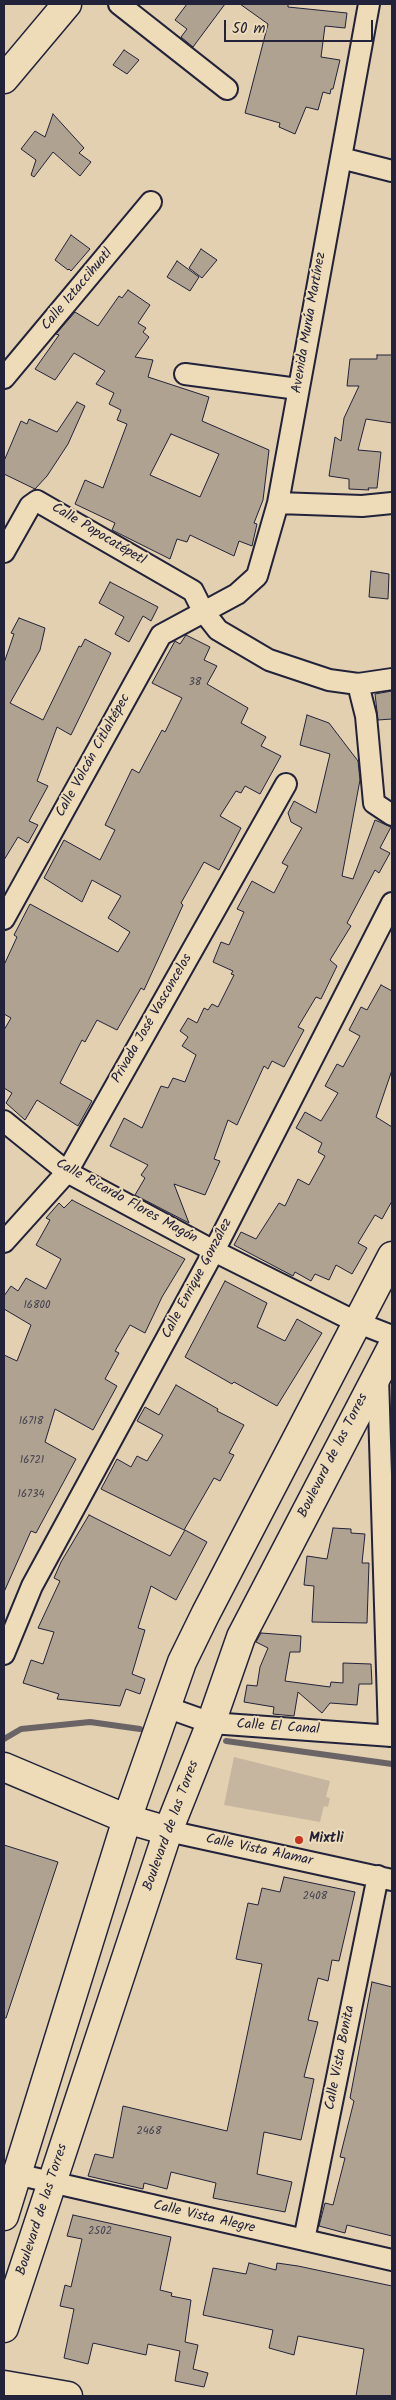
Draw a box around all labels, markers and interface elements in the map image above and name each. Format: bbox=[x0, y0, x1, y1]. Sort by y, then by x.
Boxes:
scale bar bbox=[226, 10, 375, 42]
text: 50 m bbox=[232, 17, 266, 41]
street label: Calle Iztaccihuatl bbox=[39, 246, 117, 334]
street label: Avenida Murúa Martínez bbox=[289, 251, 331, 395]
street label: Calle Popocatépetl bbox=[48, 500, 148, 570]
house number: 38 bbox=[189, 676, 201, 690]
street label: Calle Volcán Citlaltépec bbox=[53, 691, 135, 821]
street label: Privada José Vasconcelos bbox=[109, 952, 197, 1086]
street label: Calle Ricardo Flores Magón bbox=[52, 1156, 200, 1248]
street label: Calle Enrique González bbox=[159, 1216, 237, 1342]
house number: 16800 bbox=[23, 1299, 51, 1313]
street label: Boulevard de las Torres bbox=[295, 1391, 373, 1521]
house number: 16718 bbox=[19, 1415, 43, 1429]
house number: 16721 bbox=[20, 1454, 44, 1468]
house number: 16734 bbox=[18, 1488, 44, 1502]
street label: Calle El Canal bbox=[236, 1717, 320, 1739]
street label: Boulevard de las Torres bbox=[141, 1759, 203, 1893]
street label: Calle Vista Alamar bbox=[204, 1831, 314, 1871]
place label: Mixtli bbox=[309, 1832, 344, 1848]
marker: Mixtli bbox=[293, 1834, 305, 1846]
house number: 2408 bbox=[303, 1890, 327, 1904]
street label: Calle Vista Bonita bbox=[323, 2004, 359, 2112]
house number: 2468 bbox=[136, 2125, 162, 2139]
street label: Boulevard de las Torres bbox=[14, 2142, 72, 2278]
street label: Calle Vista Alegre bbox=[151, 2198, 257, 2238]
house number: 2502 bbox=[88, 2225, 112, 2239]

